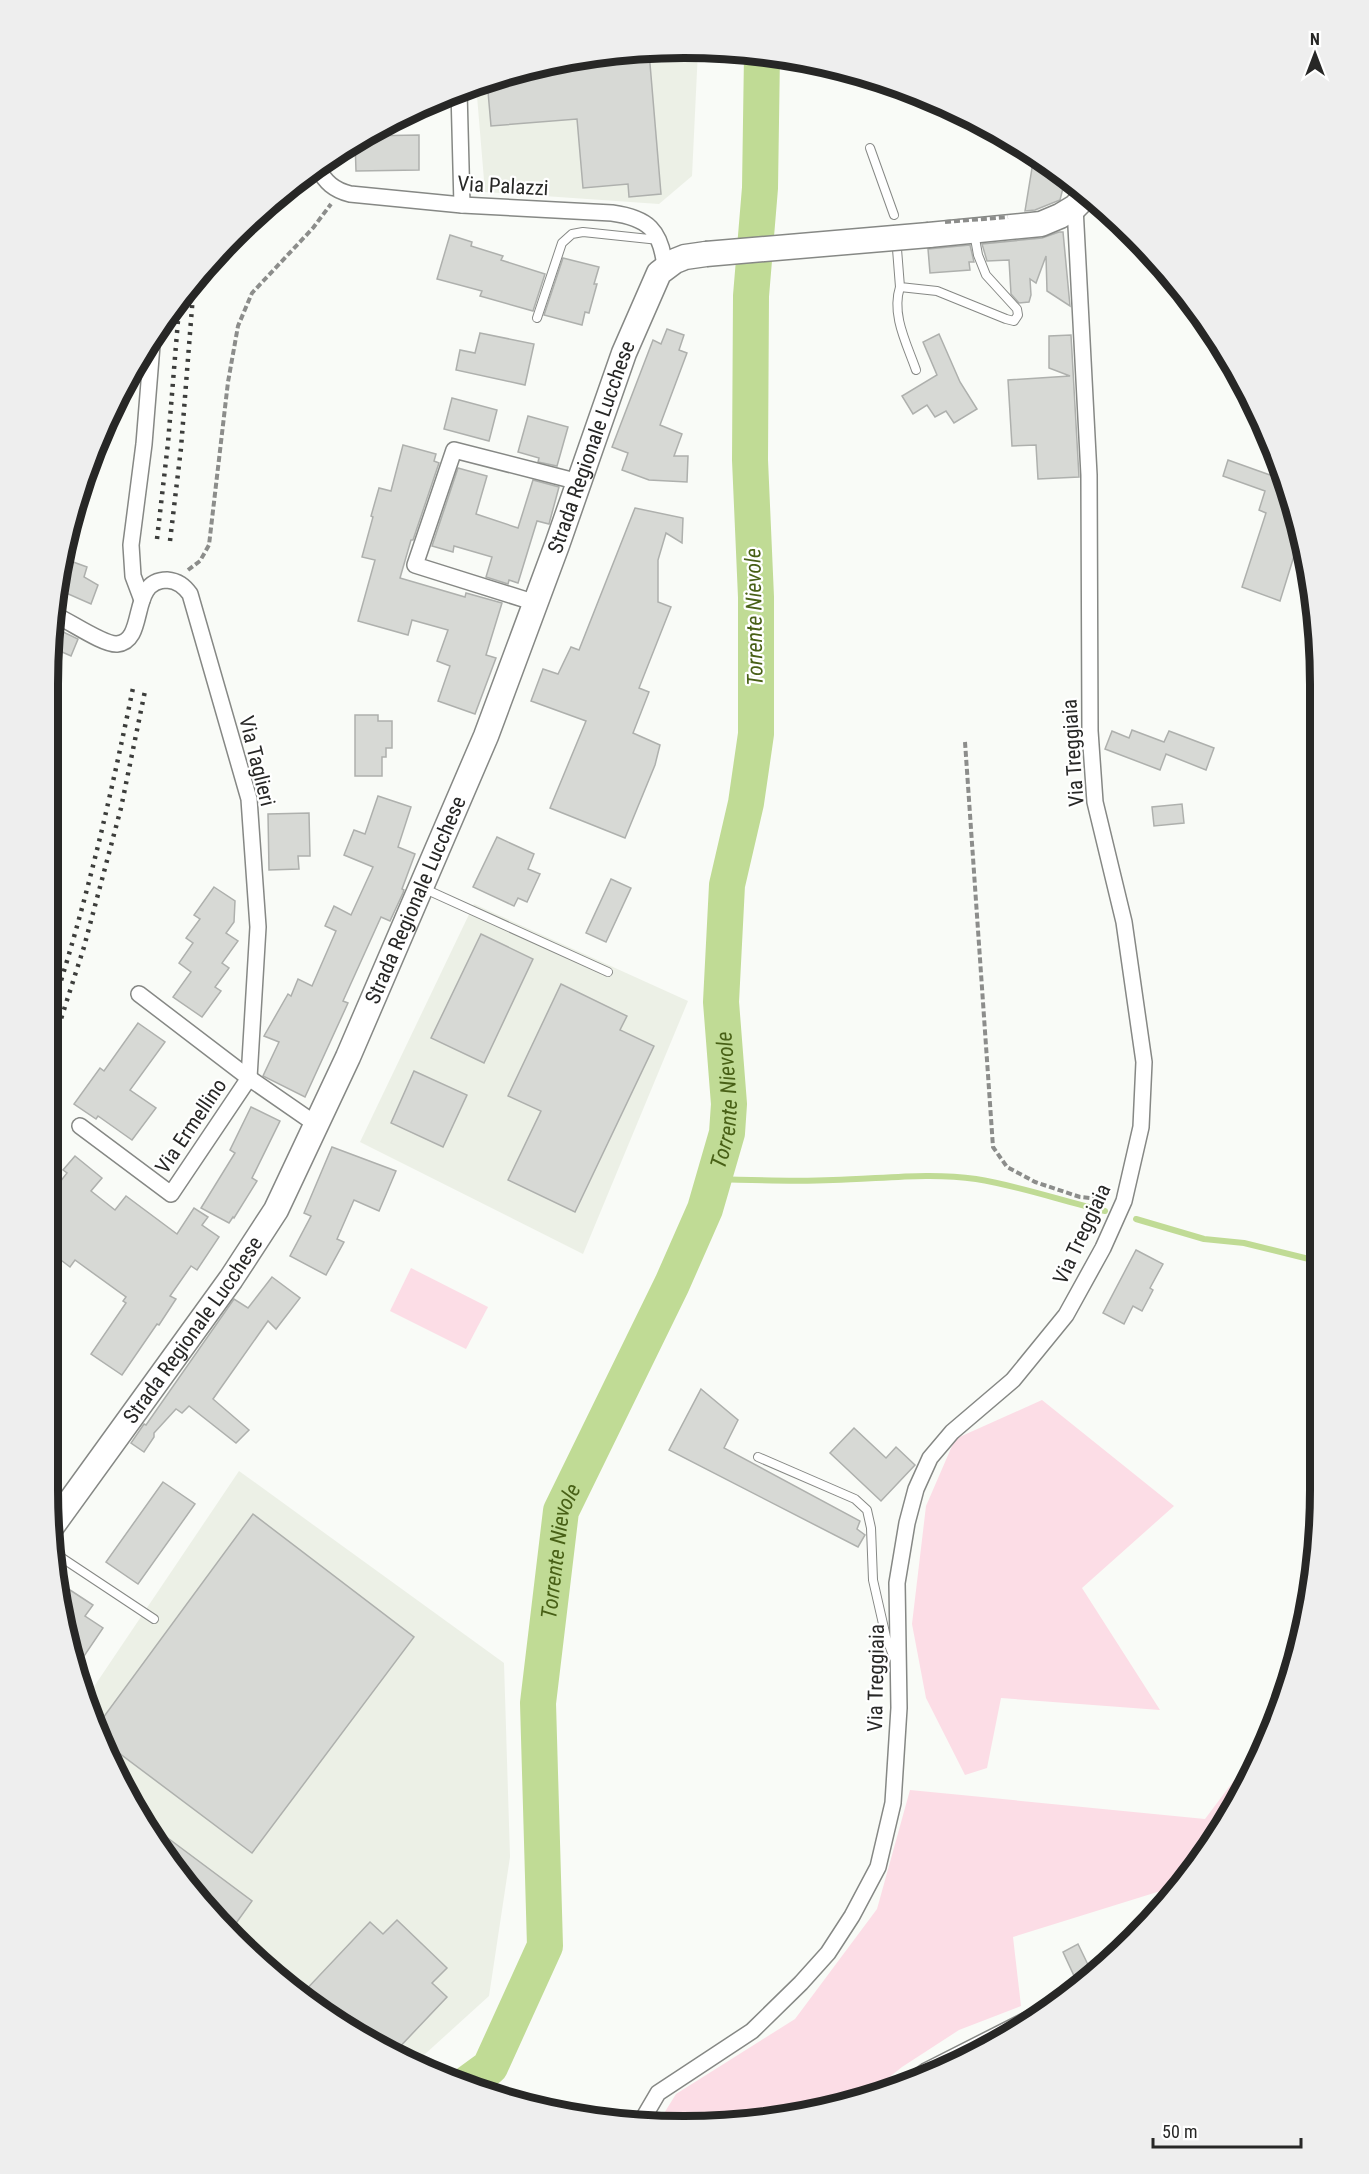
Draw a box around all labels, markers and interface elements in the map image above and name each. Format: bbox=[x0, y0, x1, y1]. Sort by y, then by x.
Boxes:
north arrow bbox=[1285, 24, 1345, 84]
text: N bbox=[1310, 30, 1320, 49]
street label: Via Palazzi bbox=[457, 172, 549, 200]
street label: Strada Regionale Lucchese bbox=[543, 337, 640, 557]
water label: Torrente Nievole bbox=[740, 548, 768, 686]
street label: Via Treggiaia bbox=[1057, 698, 1089, 808]
street label: Via Taglieri bbox=[234, 713, 280, 809]
street label: Strada Regionale Lucchese bbox=[360, 792, 471, 1007]
water label: Torrente Nievole bbox=[705, 1031, 742, 1171]
street label: Via Ermellino bbox=[151, 1074, 231, 1178]
street label: Via Treggiaia bbox=[1048, 1180, 1116, 1288]
street label: Strada Regionale Lucchese bbox=[118, 1232, 267, 1428]
water label: Torrente Nievole bbox=[536, 1479, 585, 1620]
street label: Via Treggiaia bbox=[863, 1624, 889, 1732]
scale bar bbox=[1153, 2111, 1302, 2149]
text: 50 m bbox=[1162, 2121, 1197, 2142]

